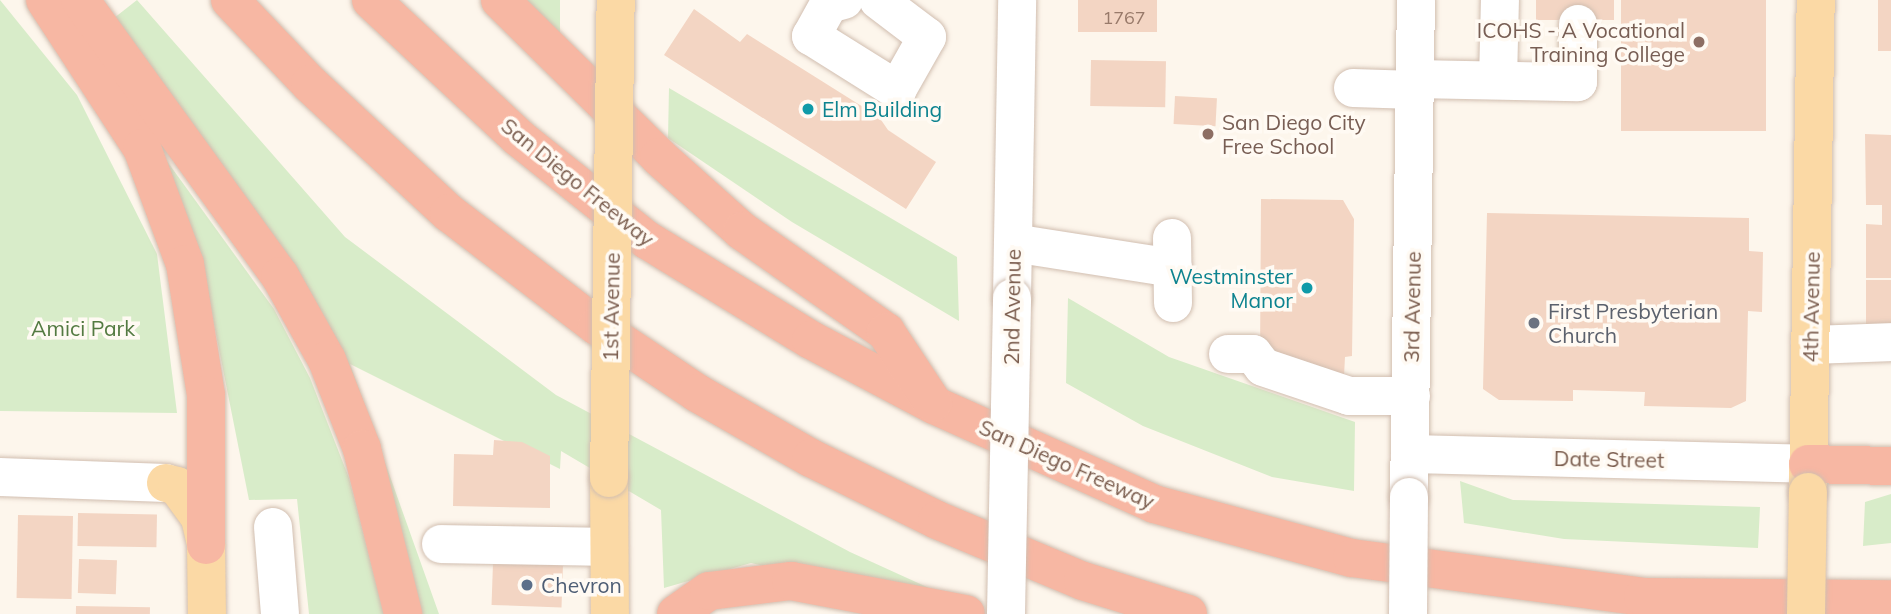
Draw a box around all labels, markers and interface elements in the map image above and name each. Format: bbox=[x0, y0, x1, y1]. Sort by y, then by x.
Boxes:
house number: 1767 bbox=[1102, 7, 1146, 29]
place label: ICOHS - A Vocational Training College bbox=[1477, 17, 1685, 67]
marker: ICOHS - A Vocational Training College bbox=[1691, 34, 1707, 50]
place label: Elm Building bbox=[822, 96, 942, 122]
marker: Elm Building bbox=[800, 101, 816, 117]
place label: San Diego City Free School bbox=[1222, 109, 1366, 159]
street label: San Diego Freeway bbox=[497, 113, 659, 251]
marker: San Diego City Free School bbox=[1200, 126, 1216, 142]
street label: 2nd Avenue bbox=[998, 249, 1026, 365]
street label: 3rd Avenue bbox=[1398, 251, 1426, 363]
street label: 4th Avenue bbox=[1797, 251, 1825, 363]
street label: 1st Avenue bbox=[597, 252, 625, 362]
place label: Westminster Manor bbox=[1169, 263, 1293, 313]
marker: Westminster Manor bbox=[1299, 280, 1315, 296]
place label: First Presbyterian Church bbox=[1548, 298, 1718, 348]
park label: Amici Park bbox=[31, 315, 135, 341]
marker: First Presbyterian Church bbox=[1526, 315, 1542, 331]
street label: San Diego Freeway bbox=[975, 414, 1159, 514]
street label: Date Street bbox=[1554, 445, 1664, 473]
place label: Chevron bbox=[541, 572, 622, 598]
marker: Chevron bbox=[519, 577, 535, 593]

